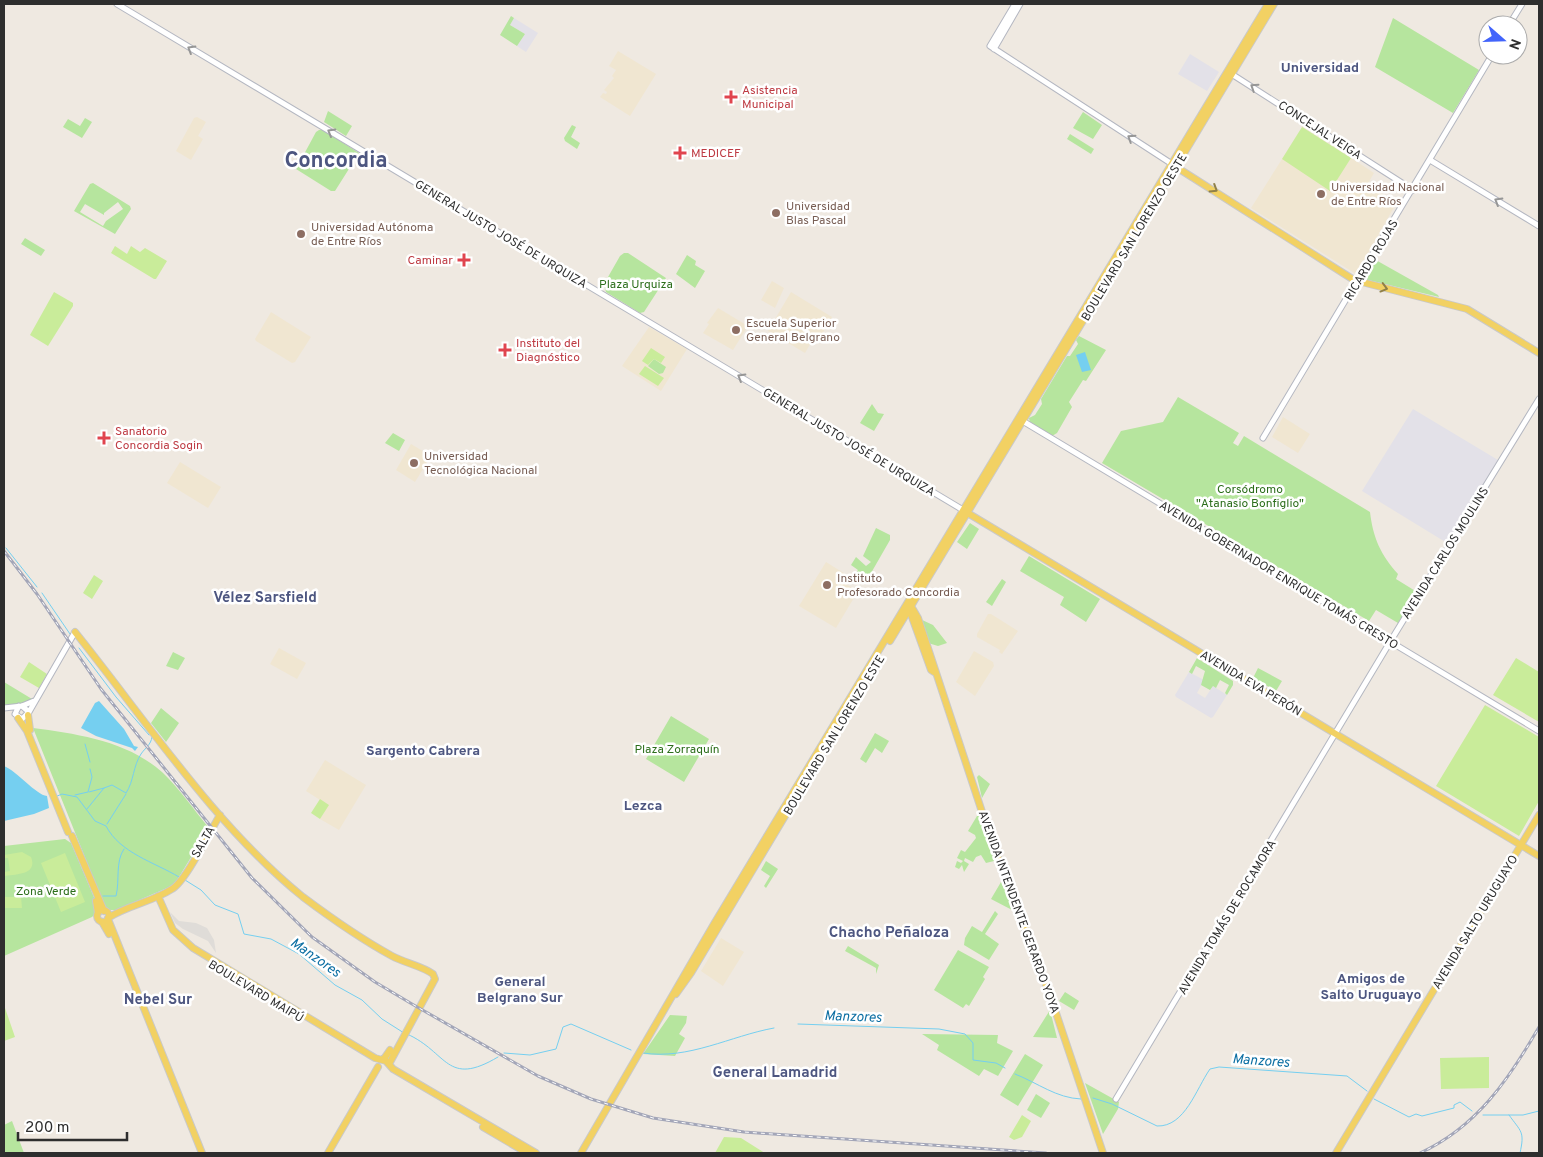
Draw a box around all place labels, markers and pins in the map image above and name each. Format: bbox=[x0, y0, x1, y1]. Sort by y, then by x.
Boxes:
place label: Asistencia Municipal bbox=[742, 83, 798, 113]
marker: Asistencia Municipal bbox=[724, 90, 738, 104]
marker: MEDICEF bbox=[673, 146, 687, 160]
place label: MEDICEF bbox=[691, 146, 741, 162]
place label: Universidad Nacional de Entre Ríos bbox=[1331, 180, 1444, 210]
marker: Universidad Nacional de Entre Ríos bbox=[1315, 188, 1327, 200]
place label: Universidad Blas Pascal bbox=[786, 199, 850, 229]
marker: Universidad Blas Pascal bbox=[770, 207, 782, 219]
place label: Universidad Autónoma de Entre Ríos bbox=[311, 220, 433, 250]
marker: Universidad Autónoma de Entre Ríos bbox=[295, 228, 307, 240]
place label: Caminar bbox=[408, 253, 453, 269]
marker: Caminar bbox=[457, 253, 471, 267]
place label: Escuela Superior General Belgrano bbox=[746, 316, 840, 346]
marker: Escuela Superior General Belgrano bbox=[730, 324, 742, 336]
place label: Instituto del Diagnóstico bbox=[516, 336, 580, 366]
marker: Instituto del Diagnóstico bbox=[498, 343, 512, 357]
place label: Sanatorio Concordia Sogin bbox=[115, 424, 203, 454]
marker: Sanatorio Concordia Sogin bbox=[97, 431, 111, 445]
place label: Universidad Tecnológica Nacional bbox=[424, 449, 538, 479]
marker: Universidad Tecnológica Nacional bbox=[408, 457, 420, 469]
place label: Instituto Profesorado Concordia bbox=[837, 571, 959, 601]
marker: Instituto Profesorado Concordia bbox=[821, 579, 833, 591]

